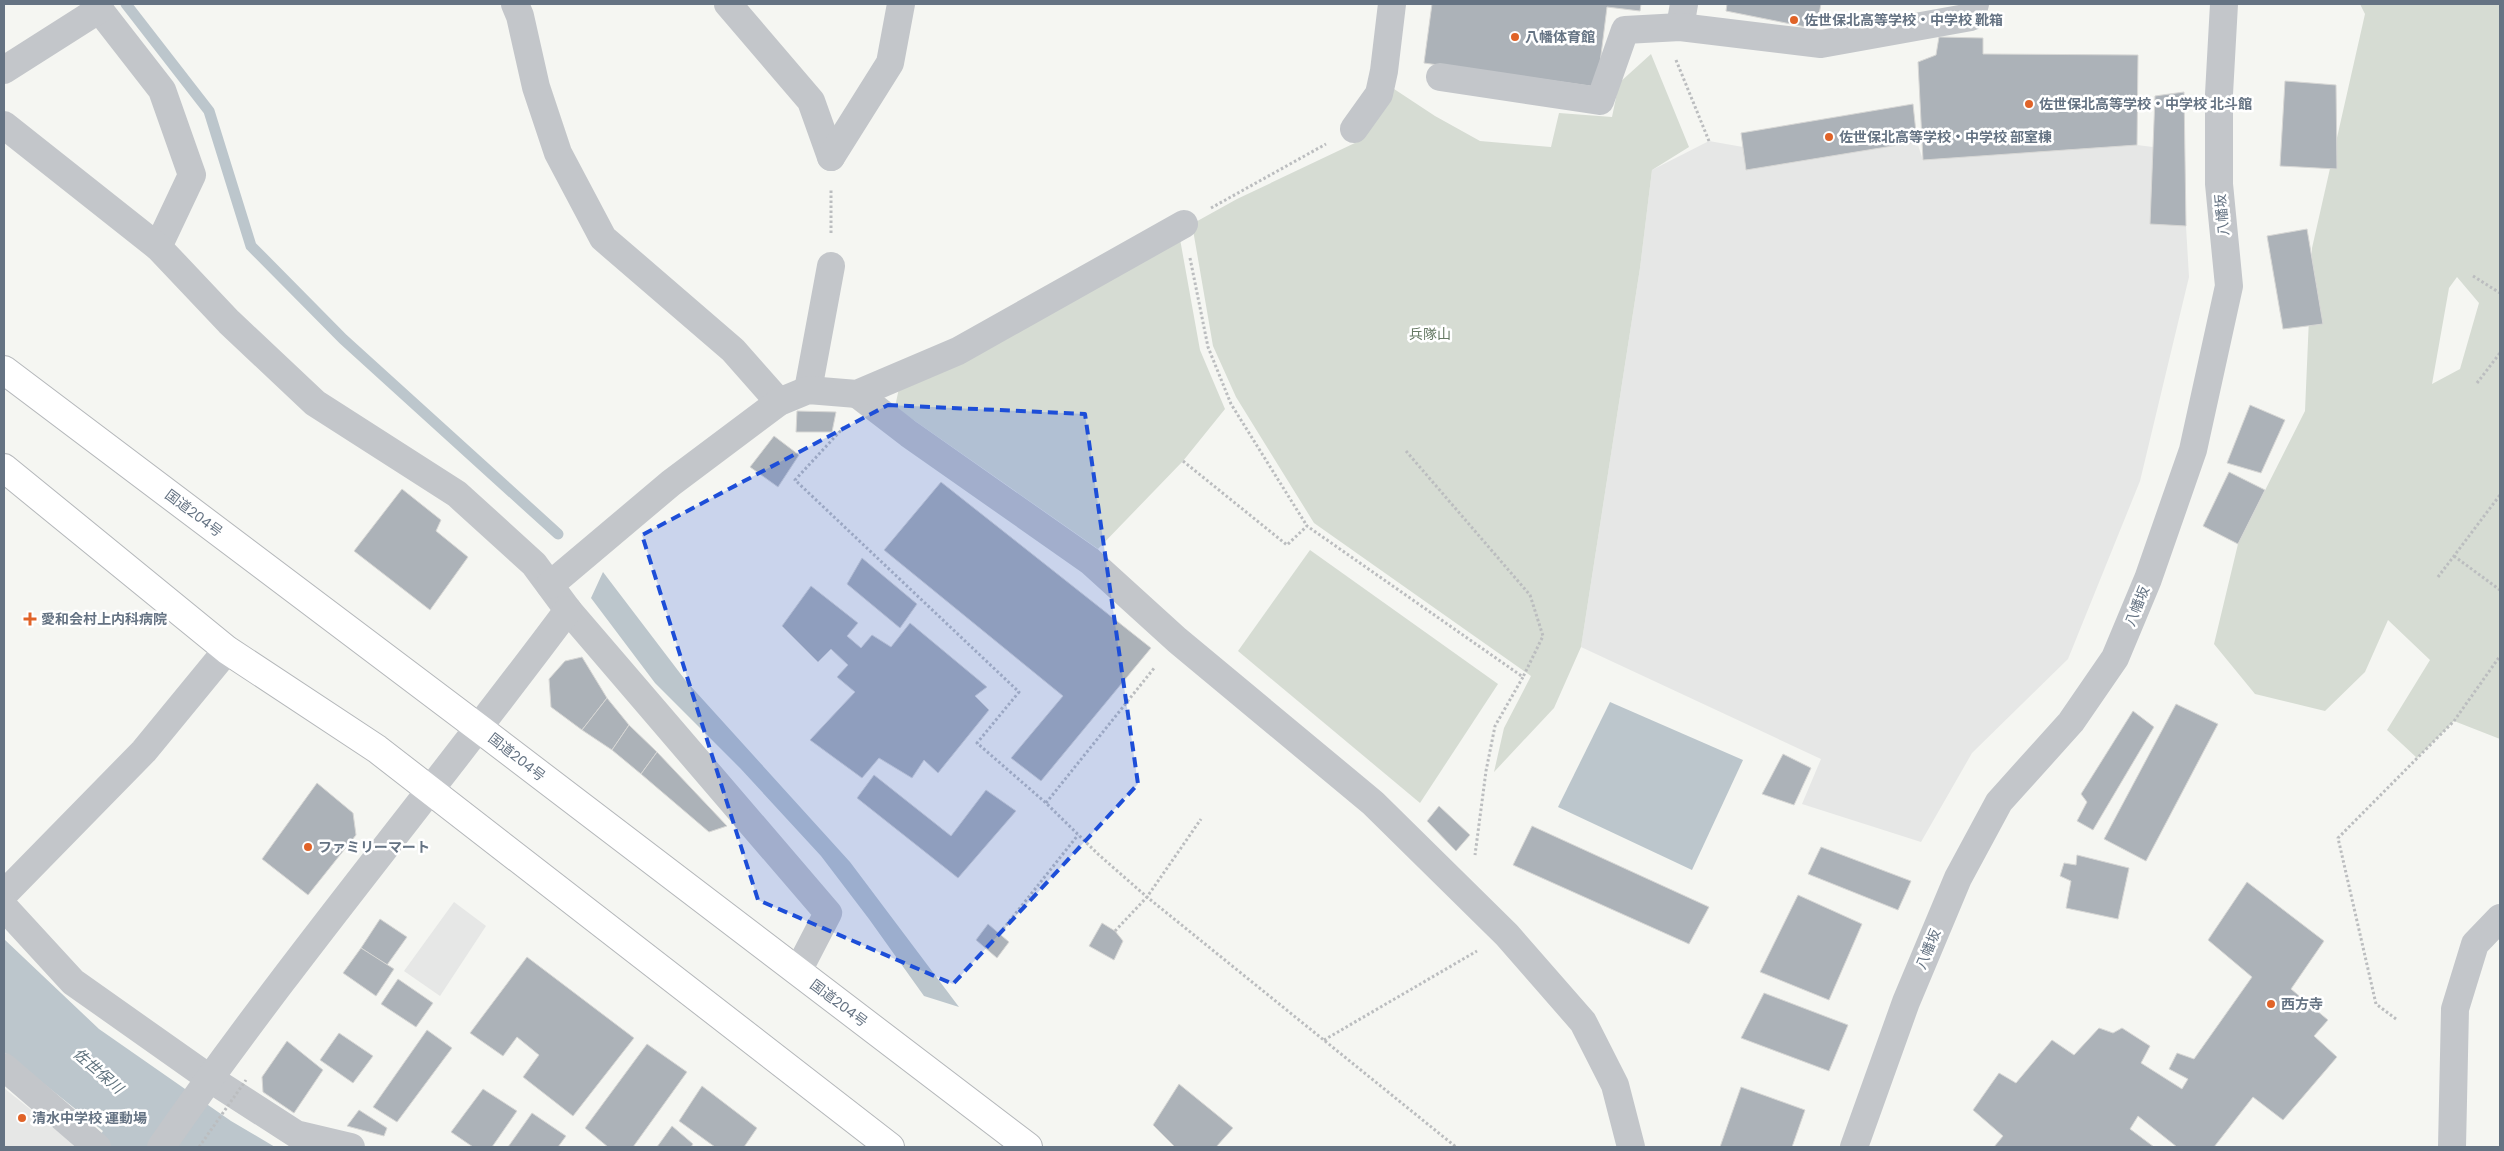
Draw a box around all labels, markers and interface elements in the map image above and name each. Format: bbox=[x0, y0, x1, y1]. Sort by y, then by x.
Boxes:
place label: 佐世保北高等学校・中学校 靴箱 bbox=[1804, 10, 2003, 30]
marker: 佐世保北高等学校・中学校 靴箱 bbox=[1788, 14, 1800, 26]
place label: 八幡体育館 bbox=[1525, 27, 1595, 47]
marker: 八幡体育館 bbox=[1509, 31, 1521, 43]
place label: 佐世保北高等学校・中学校 北斗館 bbox=[2039, 94, 2252, 114]
marker: 佐世保北高等学校・中学校 北斗館 bbox=[2023, 98, 2035, 110]
place label: 佐世保北高等学校・中学校 部室棟 bbox=[1839, 127, 2052, 147]
marker: 佐世保北高等学校・中学校 部室棟 bbox=[1823, 131, 1835, 143]
street label: 八幡坂 bbox=[2210, 193, 2234, 237]
park label: 兵隊山 bbox=[1409, 324, 1451, 344]
street label: 国道204号 bbox=[161, 485, 227, 541]
street label: 八幡坂 bbox=[2120, 583, 2154, 629]
place label: 愛和会村上内科病院 bbox=[41, 609, 167, 629]
marker: 愛和会村上内科病院 bbox=[23, 612, 37, 626]
street label: 国道204号 bbox=[484, 728, 550, 786]
place label: ファミリーマート bbox=[318, 837, 430, 857]
marker: ファミリーマート bbox=[302, 841, 314, 853]
street label: 八幡坂 bbox=[1911, 926, 1945, 972]
street label: 国道204号 bbox=[806, 975, 872, 1031]
place label: 西方寺 bbox=[2281, 994, 2323, 1014]
marker: 西方寺 bbox=[2265, 998, 2277, 1010]
water label: 佐世保川 bbox=[69, 1043, 129, 1100]
place label: 清水中学校 運動場 bbox=[32, 1108, 147, 1128]
marker: 清水中学校 運動場 bbox=[16, 1112, 28, 1124]

